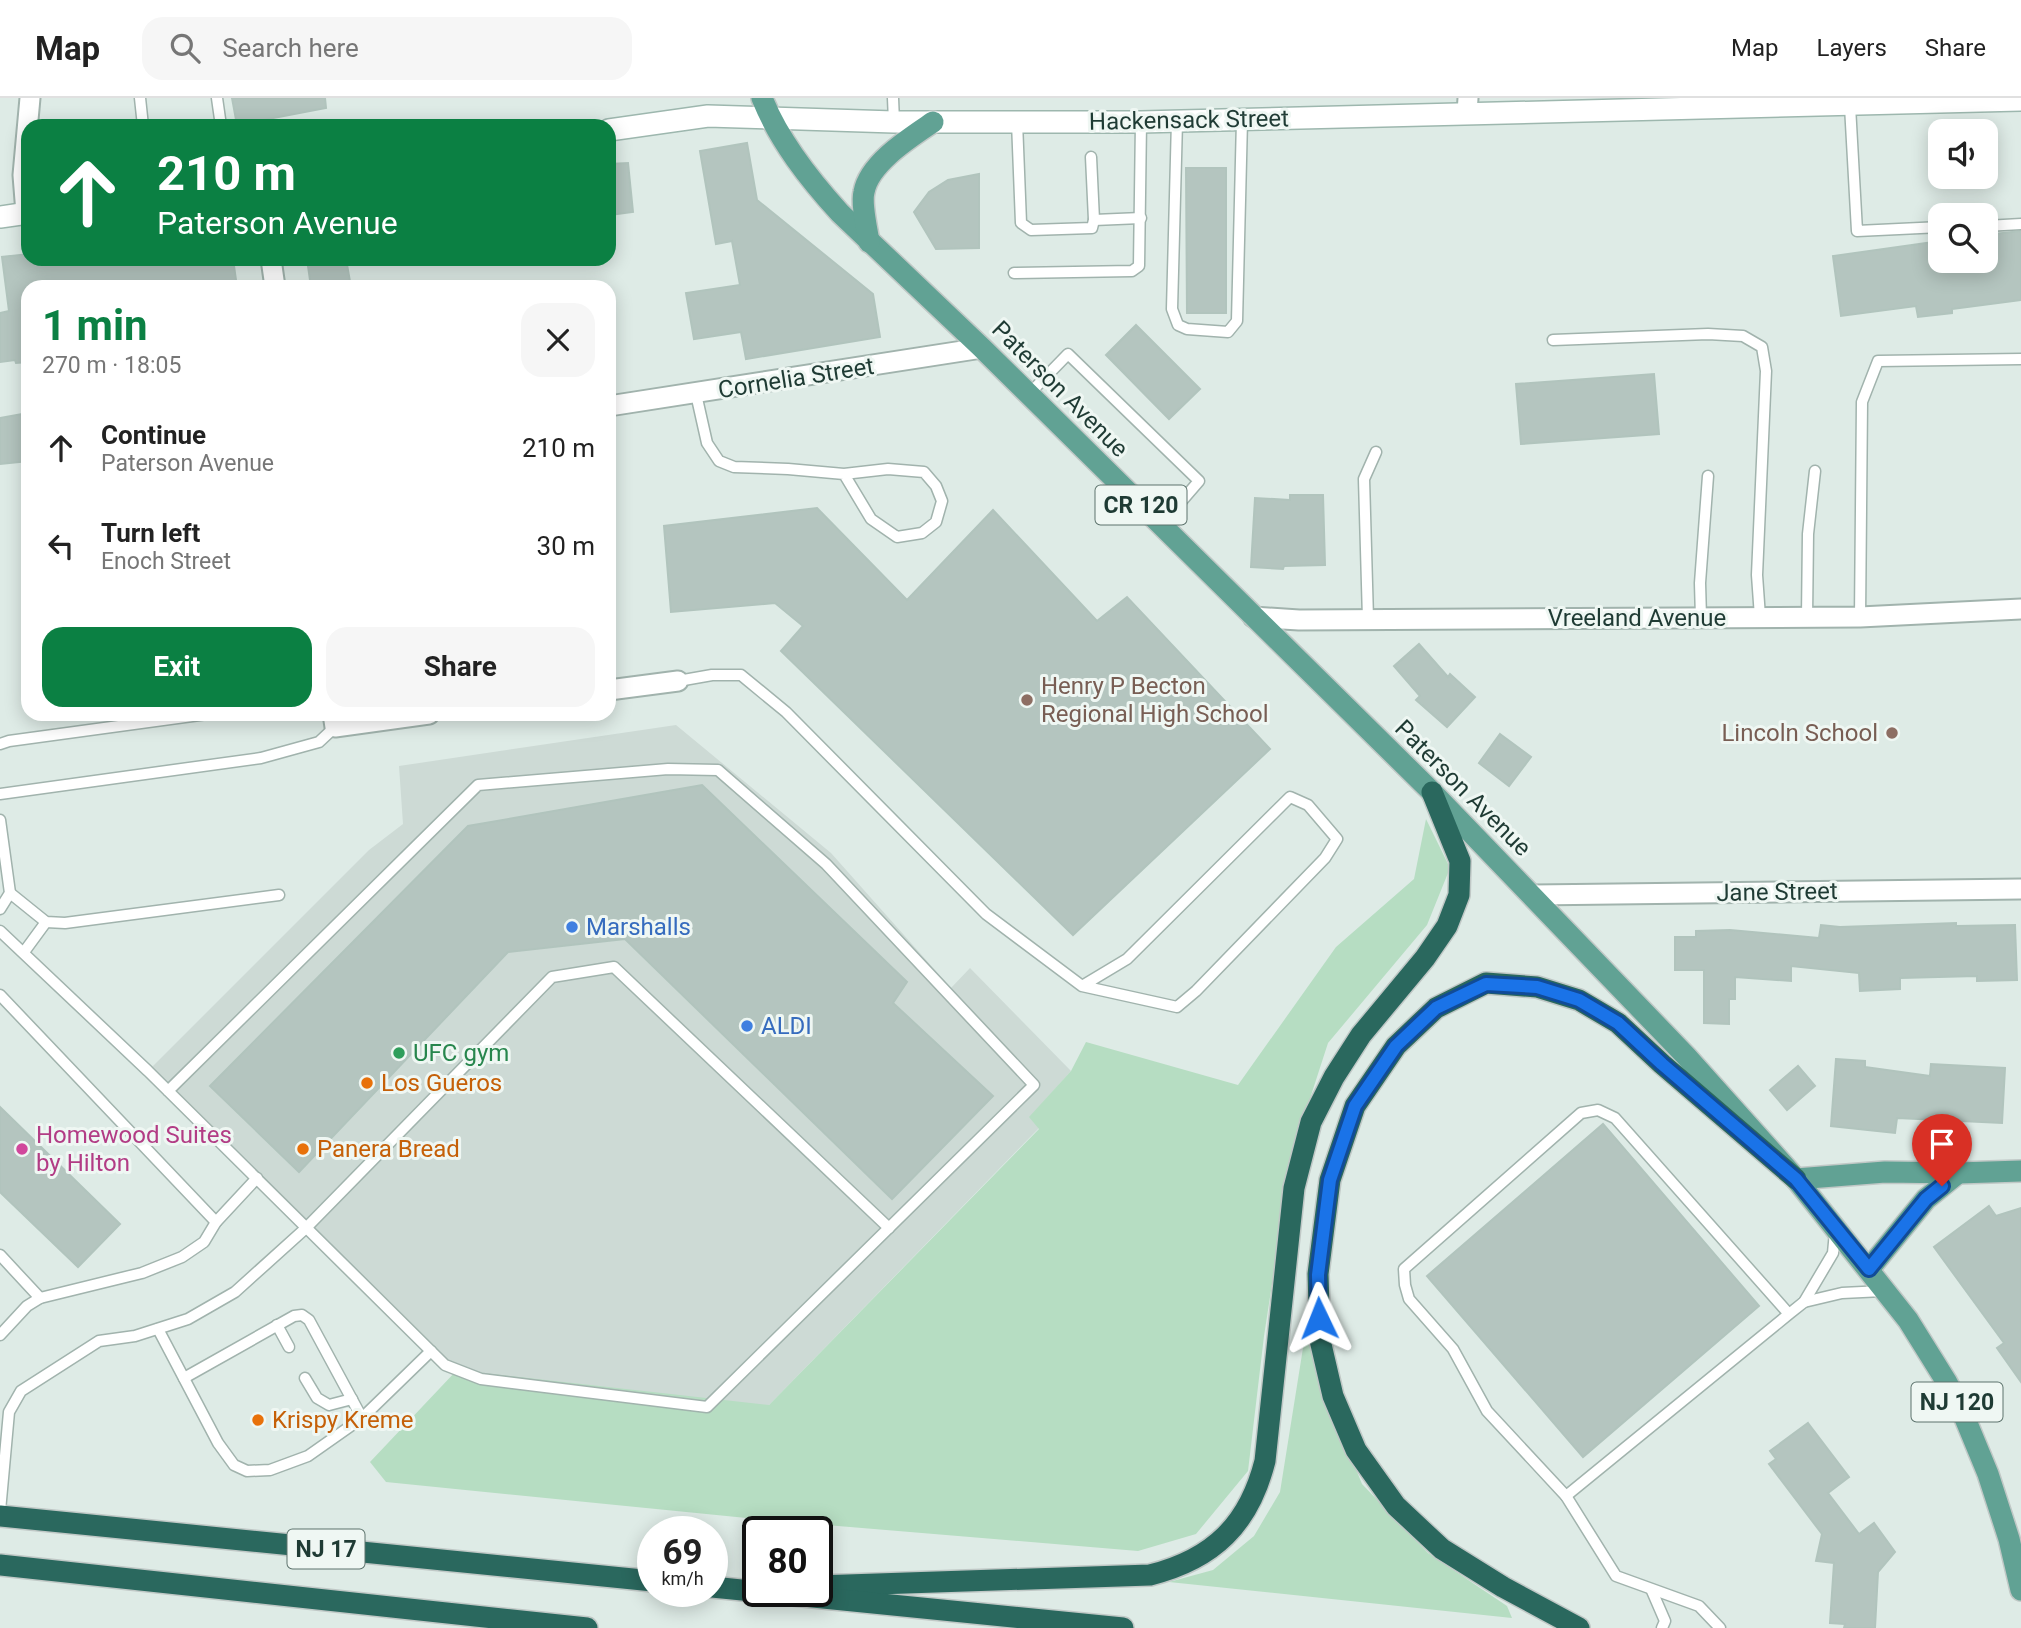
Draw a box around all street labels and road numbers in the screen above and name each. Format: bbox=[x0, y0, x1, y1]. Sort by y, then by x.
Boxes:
street label: Hackensack Street bbox=[1089, 104, 1289, 136]
street label: Paterson Avenue bbox=[986, 315, 1134, 463]
street label: Cornelia Street bbox=[716, 352, 876, 404]
road number: CR 120 bbox=[1096, 486, 1186, 524]
street label: Vreeland Avenue bbox=[1548, 604, 1726, 632]
street label: Paterson Avenue bbox=[1389, 714, 1537, 862]
street label: Jane Street bbox=[1716, 877, 1838, 907]
road number: NJ 120 bbox=[1912, 1382, 2002, 1422]
road number: NJ 17 bbox=[288, 1530, 364, 1568]

